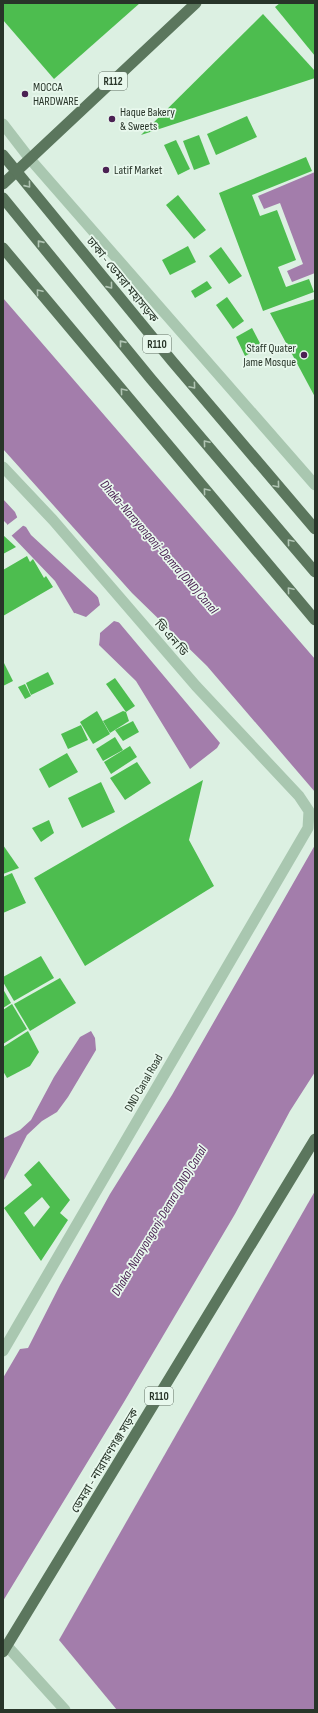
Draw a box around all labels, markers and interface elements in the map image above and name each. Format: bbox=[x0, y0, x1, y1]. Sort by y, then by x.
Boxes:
road number: R112 bbox=[99, 72, 127, 90]
place label: MOCCA HARDWARE bbox=[33, 80, 79, 109]
marker: MOCCA HARDWARE bbox=[20, 89, 30, 99]
place label: Haque Bakery & Sweets bbox=[120, 105, 175, 134]
marker: Haque Bakery & Sweets bbox=[107, 114, 117, 124]
place label: Latif Market bbox=[114, 163, 163, 178]
marker: Latif Market bbox=[101, 165, 111, 175]
one-way arrow bbox=[23, 181, 30, 188]
street label: ঢাকা - ডেমরা মহাসড়ক bbox=[82, 233, 161, 326]
one-way arrow bbox=[37, 240, 44, 248]
one-way arrow bbox=[106, 281, 113, 288]
one-way arrow bbox=[37, 289, 44, 296]
road number: R110 bbox=[143, 335, 171, 353]
one-way arrow bbox=[120, 341, 127, 348]
place label: Staff Quater Jame Mosque bbox=[242, 341, 297, 370]
marker: Staff Quater Jame Mosque bbox=[299, 350, 309, 360]
one-way arrow bbox=[188, 381, 196, 389]
one-way arrow bbox=[120, 389, 127, 396]
one-way arrow bbox=[203, 440, 210, 448]
water label: Dhaka-Narayongonj-Demra (DND) Canal bbox=[97, 477, 222, 618]
one-way arrow bbox=[273, 480, 280, 488]
one-way arrow bbox=[204, 488, 211, 495]
one-way arrow bbox=[287, 540, 294, 547]
one-way arrow bbox=[287, 588, 294, 595]
street label: ডি এন ডি bbox=[150, 615, 192, 660]
street label: DND Canal Road bbox=[122, 1052, 166, 1114]
water label: Dhaka-Narayongonj-Demra (DND) Canal bbox=[108, 1143, 210, 1299]
road number: R110 bbox=[145, 1387, 173, 1405]
street label: ডেমরা - নারায়ণগঞ্জ সড়ক bbox=[68, 1406, 142, 1516]

